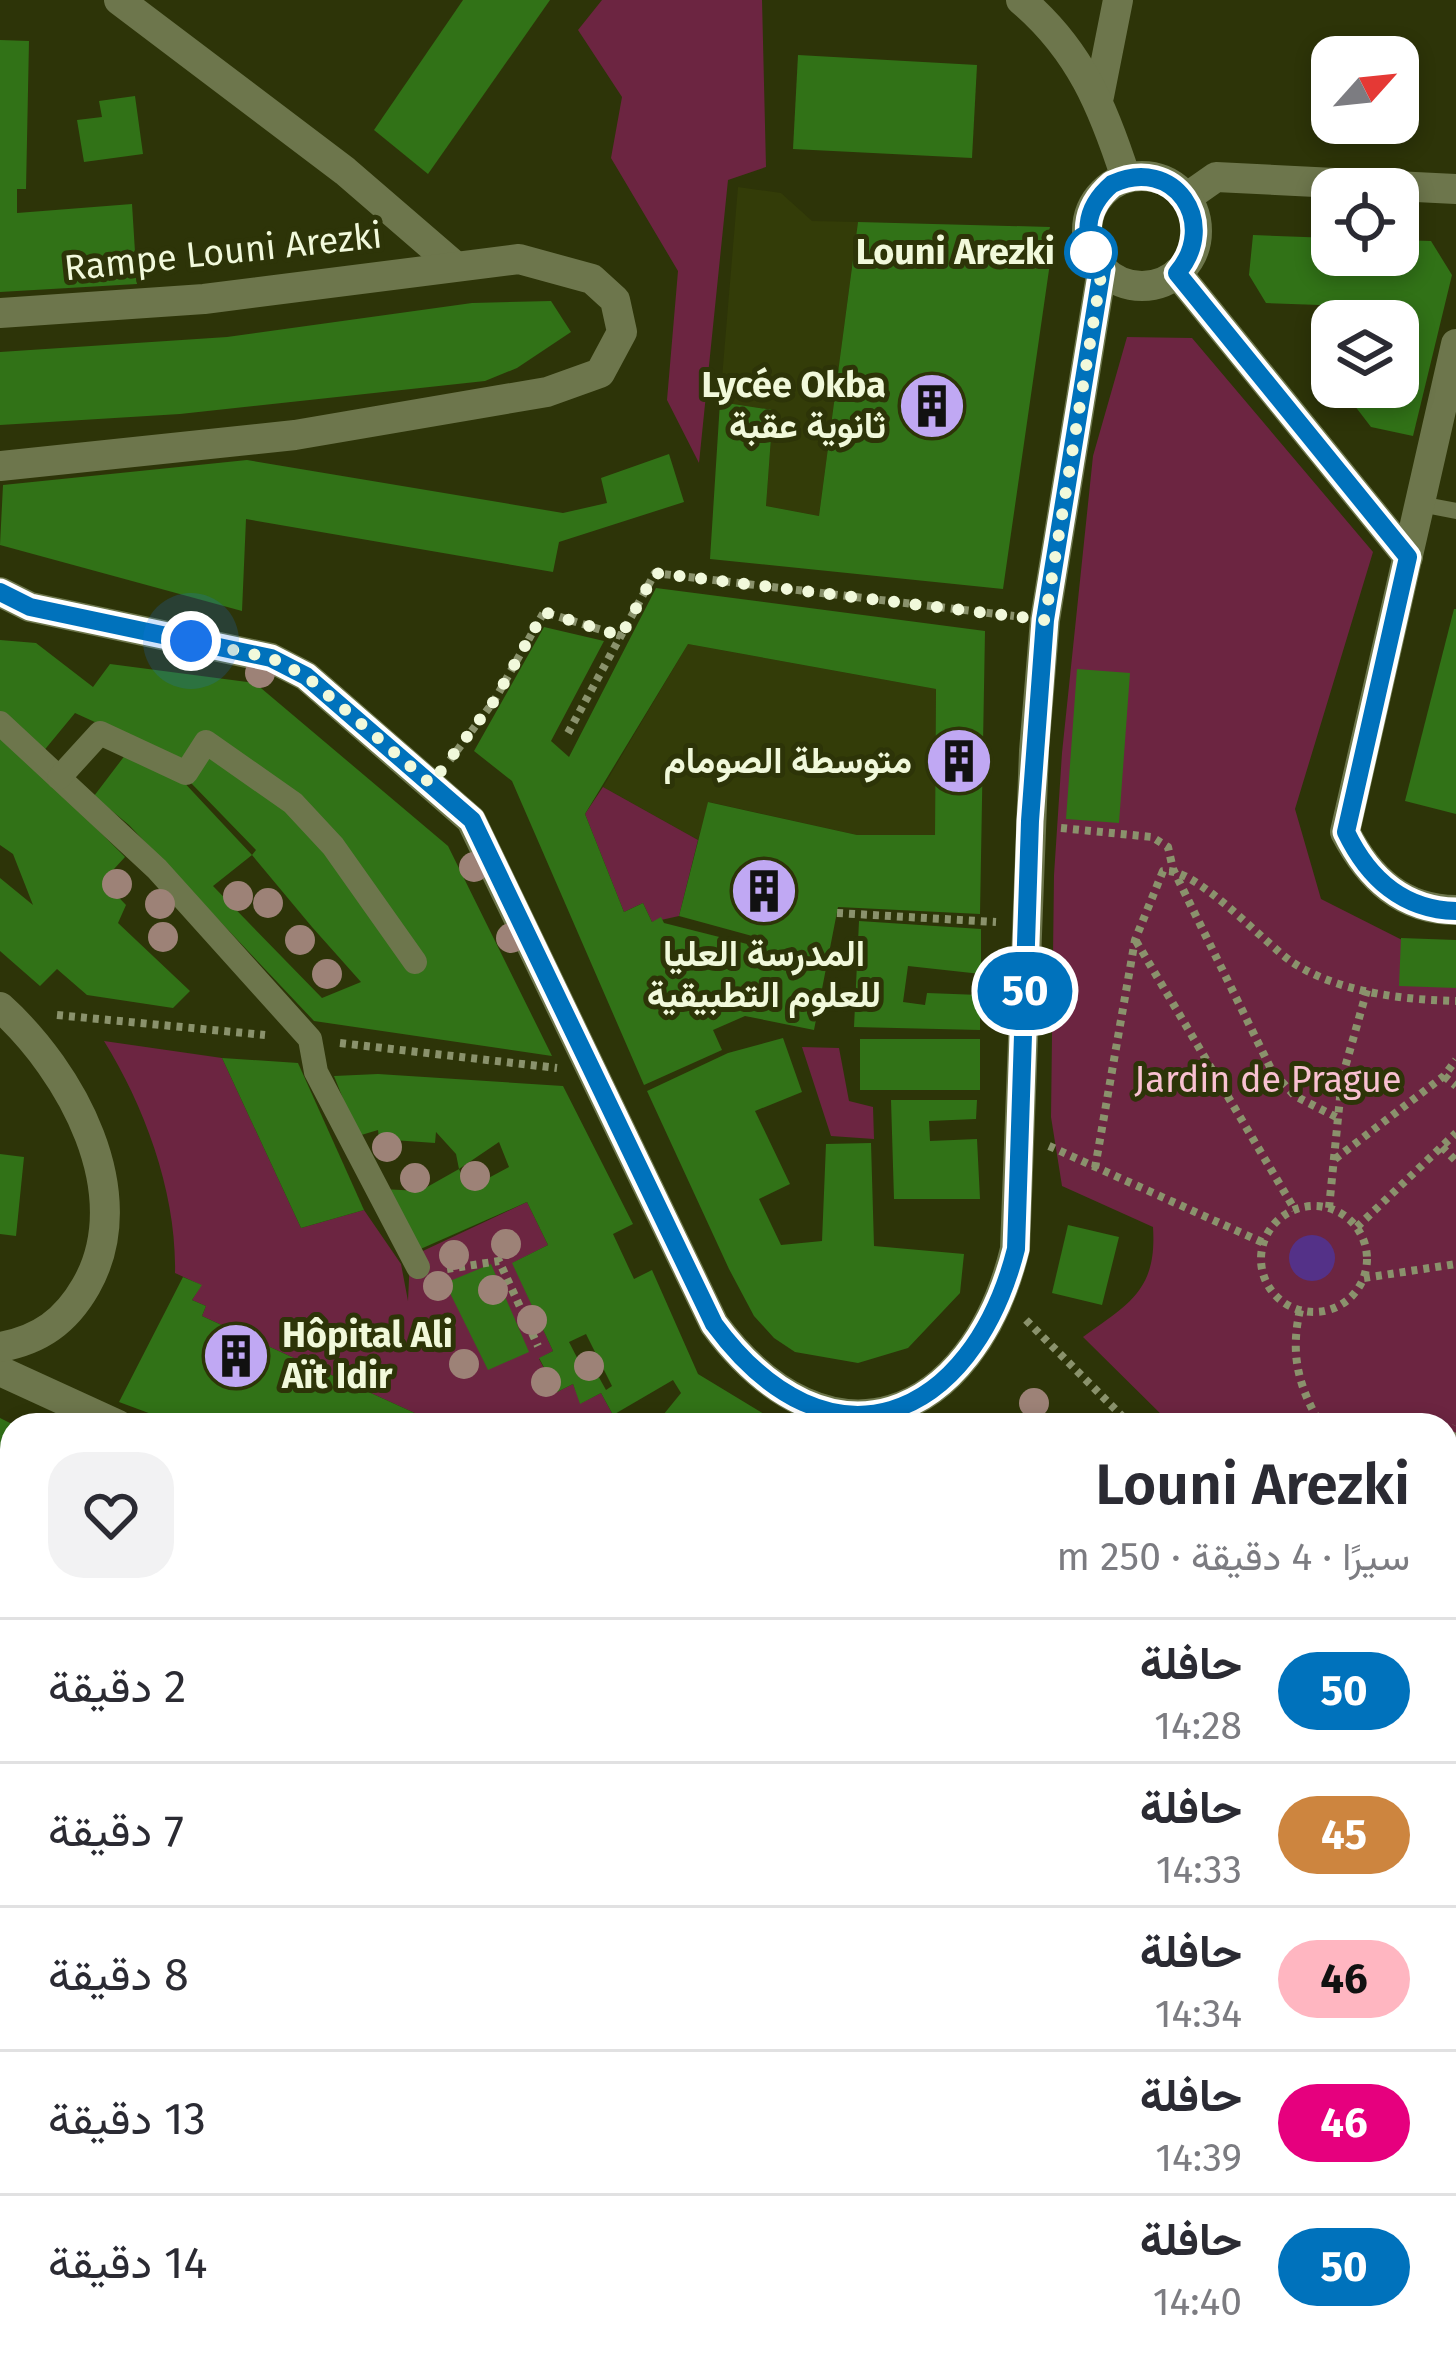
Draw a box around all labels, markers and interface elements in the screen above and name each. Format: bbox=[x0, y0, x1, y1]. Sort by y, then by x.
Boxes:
north arrow bbox=[1311, 36, 1419, 144]
map controls bbox=[1311, 36, 1419, 408]
button: locate bbox=[1311, 168, 1419, 276]
street label: Rampe Louni Arezki bbox=[62, 213, 384, 291]
marker: Louni Arezki bbox=[1066, 227, 1116, 277]
place label: Louni Arezki bbox=[856, 230, 1055, 274]
button: layers bbox=[1311, 300, 1419, 408]
place label: Lycée Okba ثانوية عقبة bbox=[701, 363, 886, 448]
building icon: Lycée Okba ثانوية عقبة bbox=[897, 371, 967, 441]
your location bbox=[161, 611, 221, 671]
building icon: متوسطة الصومام bbox=[924, 726, 994, 796]
place label: متوسطة الصومام bbox=[664, 739, 912, 784]
building icon: المدرسة العليا للعلوم التطبيقية bbox=[729, 856, 799, 926]
place label: المدرسة العليا للعلوم التطبيقية bbox=[647, 932, 881, 1018]
line badge: 50 bbox=[971, 952, 1079, 1030]
text: 50 bbox=[1001, 966, 1049, 1016]
park label: Jardin de Prague bbox=[1134, 1058, 1402, 1102]
place label: Hôpital Ali Aït Idir bbox=[281, 1313, 453, 1398]
building icon: Hôpital Ali Aït Idir bbox=[201, 1321, 271, 1391]
text: Louni Arezki bbox=[1095, 1451, 1410, 1519]
button: heart bbox=[48, 1452, 174, 1578]
text: سيرًا · 4 دقيقة · 250 m bbox=[1057, 1534, 1410, 1580]
text: حافلة bbox=[1140, 1637, 1242, 1691]
text: 2 دقيقة bbox=[48, 1660, 186, 1714]
text: 50 bbox=[1320, 1666, 1368, 1716]
text: 14:28 bbox=[1154, 1703, 1242, 1749]
text: حافلة bbox=[1140, 1781, 1242, 1835]
text: 7 دقيقة bbox=[48, 1804, 184, 1858]
text: 45 bbox=[1321, 1810, 1367, 1860]
text: 14:33 bbox=[1156, 1847, 1242, 1893]
text: حافلة bbox=[1140, 1925, 1242, 1979]
text: 8 دقيقة bbox=[48, 1948, 189, 2002]
text: 46 bbox=[1320, 1954, 1368, 2004]
text: 14:34 bbox=[1155, 1991, 1242, 2037]
text: حافلة bbox=[1140, 2069, 1242, 2123]
text: 13 دقيقة bbox=[48, 2092, 206, 2146]
text: 46 bbox=[1320, 2098, 1368, 2148]
text: 14:39 bbox=[1155, 2135, 1242, 2181]
text: حافلة bbox=[1140, 2213, 1242, 2267]
text: 14 دقيقة bbox=[48, 2236, 208, 2290]
text: 50 bbox=[1320, 2242, 1368, 2292]
text: 14:40 bbox=[1153, 2279, 1242, 2325]

